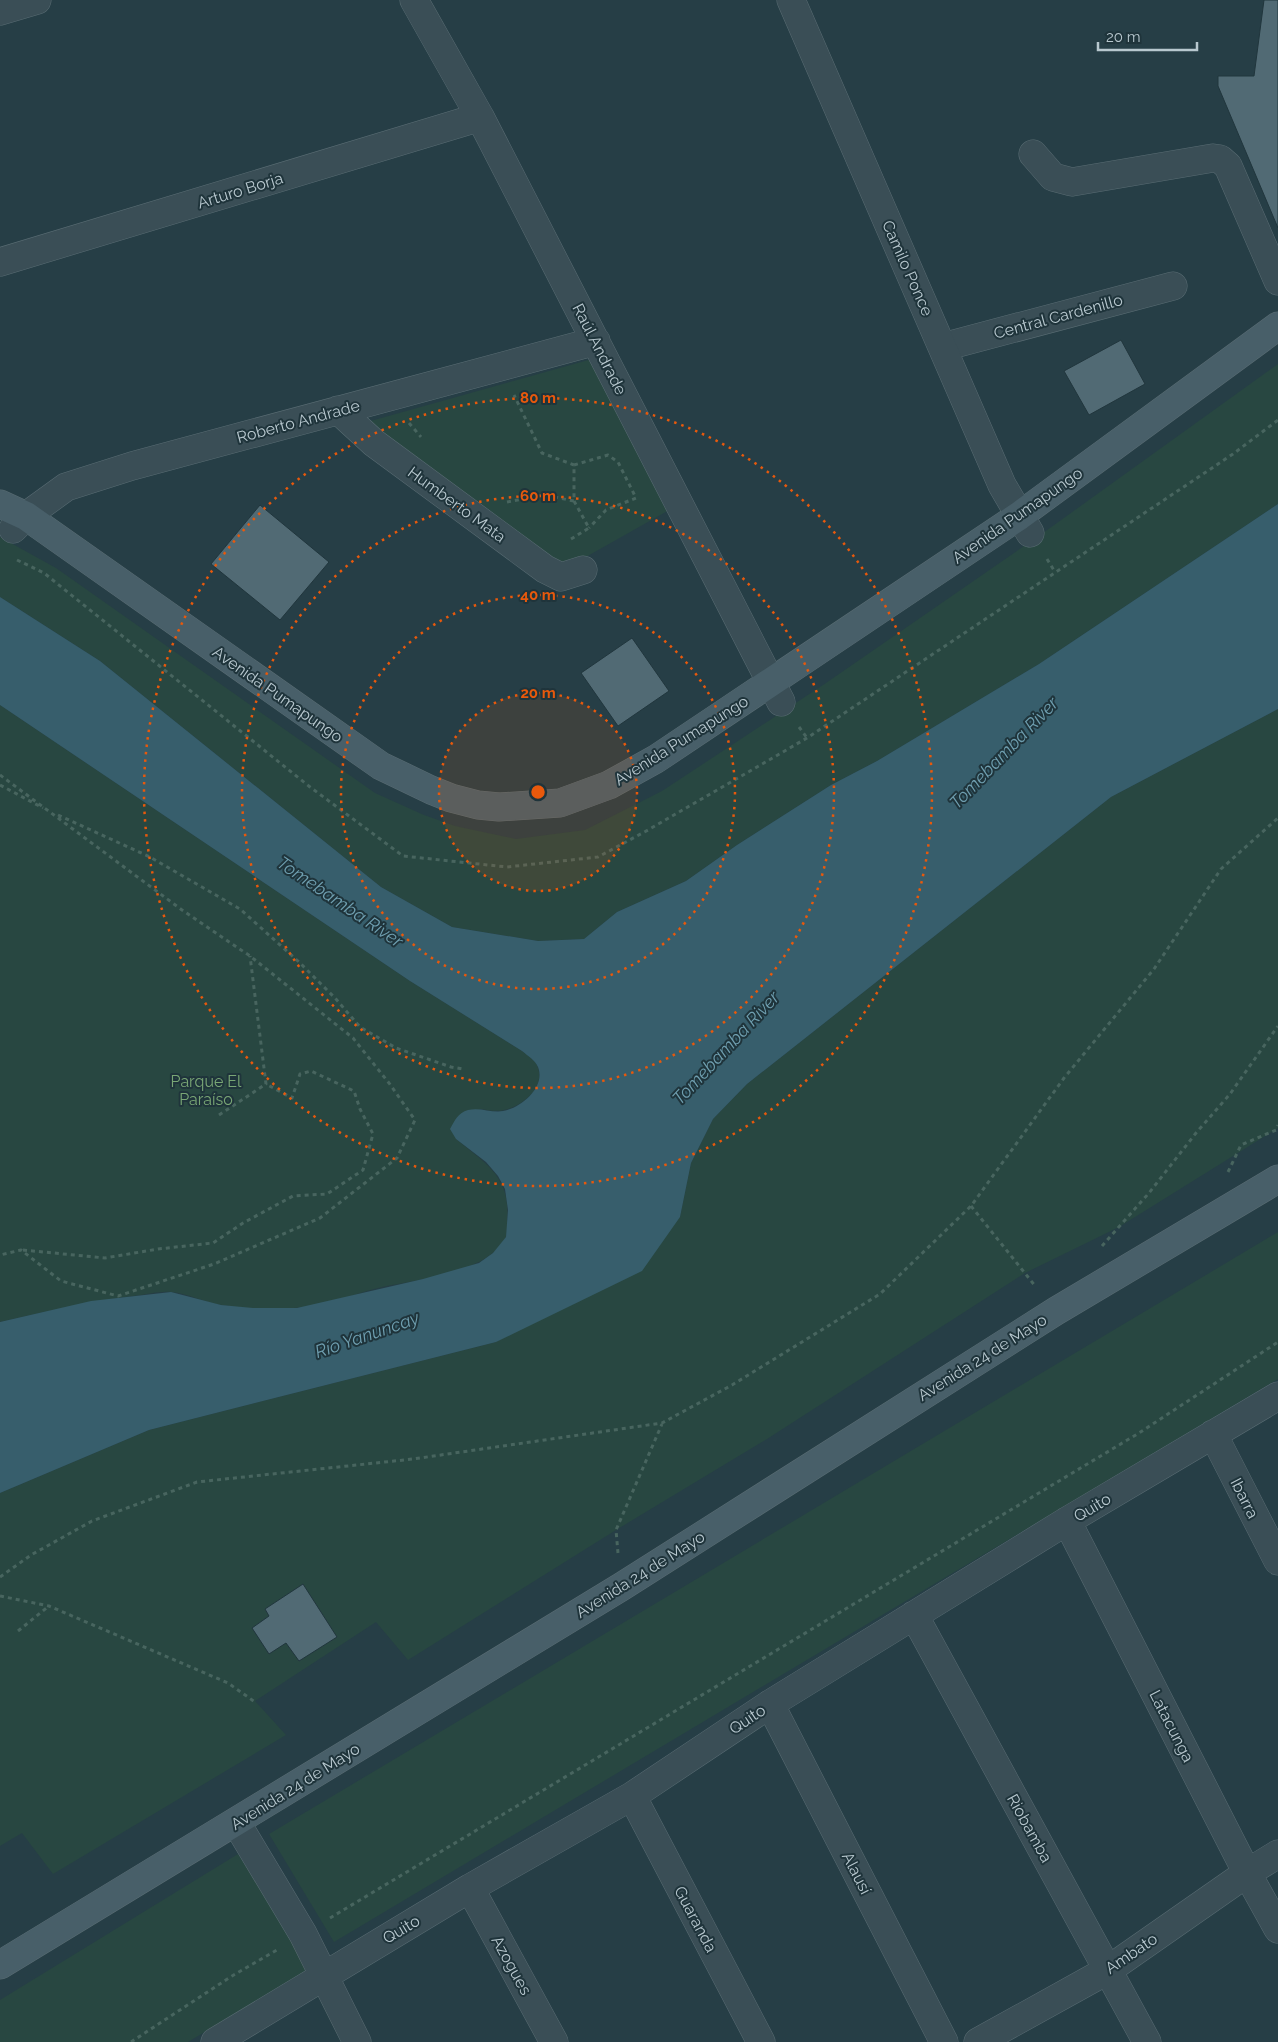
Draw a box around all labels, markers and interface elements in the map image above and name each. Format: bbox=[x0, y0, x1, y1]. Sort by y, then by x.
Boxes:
scale bar bbox=[1098, 20, 1197, 52]
text: 20 m bbox=[1106, 28, 1141, 46]
street label: Arturo Borja bbox=[195, 168, 285, 212]
street label: Camilo Ponce bbox=[878, 217, 937, 319]
street label: Central Cardenillo bbox=[992, 290, 1125, 343]
street label: Raúl Andrade bbox=[568, 300, 631, 398]
text: 80 m bbox=[520, 389, 556, 407]
street label: Roberto Andrade bbox=[235, 396, 362, 447]
street label: Humberto Mata bbox=[404, 463, 509, 546]
street label: Avenida Pumapungo bbox=[949, 463, 1086, 567]
text: 60 m bbox=[520, 487, 556, 505]
text: 40 m bbox=[520, 586, 556, 604]
street label: Avenida Pumapungo bbox=[209, 642, 346, 746]
text: 20 m bbox=[520, 684, 556, 702]
street label: Avenida Pumapungo bbox=[611, 691, 752, 789]
water label: Tomebamba River bbox=[945, 692, 1063, 813]
centre of rings bbox=[529, 783, 547, 801]
water label: Tomebamba River bbox=[273, 852, 408, 952]
water label: Tomebamba River bbox=[668, 986, 784, 1109]
park label: Parque El Paraíso bbox=[171, 1072, 242, 1109]
water label: Río Yanuncay bbox=[312, 1307, 423, 1362]
street label: Avenida 24 de Mayo bbox=[914, 1310, 1050, 1405]
street label: Ibarra bbox=[1226, 1475, 1263, 1521]
street label: Quito bbox=[1070, 1489, 1114, 1526]
street label: Avenida 24 de Mayo bbox=[572, 1527, 708, 1622]
street label: Latacunga bbox=[1145, 1687, 1198, 1765]
street label: Quito bbox=[726, 1700, 769, 1738]
street label: Avenida 24 de Mayo bbox=[227, 1739, 363, 1834]
street label: Riobamba bbox=[1003, 1791, 1056, 1866]
street label: Alausí bbox=[838, 1849, 875, 1898]
street label: Guaranda bbox=[670, 1883, 721, 1955]
street label: Quito bbox=[379, 1911, 423, 1948]
street label: Ambato bbox=[1102, 1929, 1161, 1978]
street label: Azogues bbox=[488, 1932, 536, 1998]

